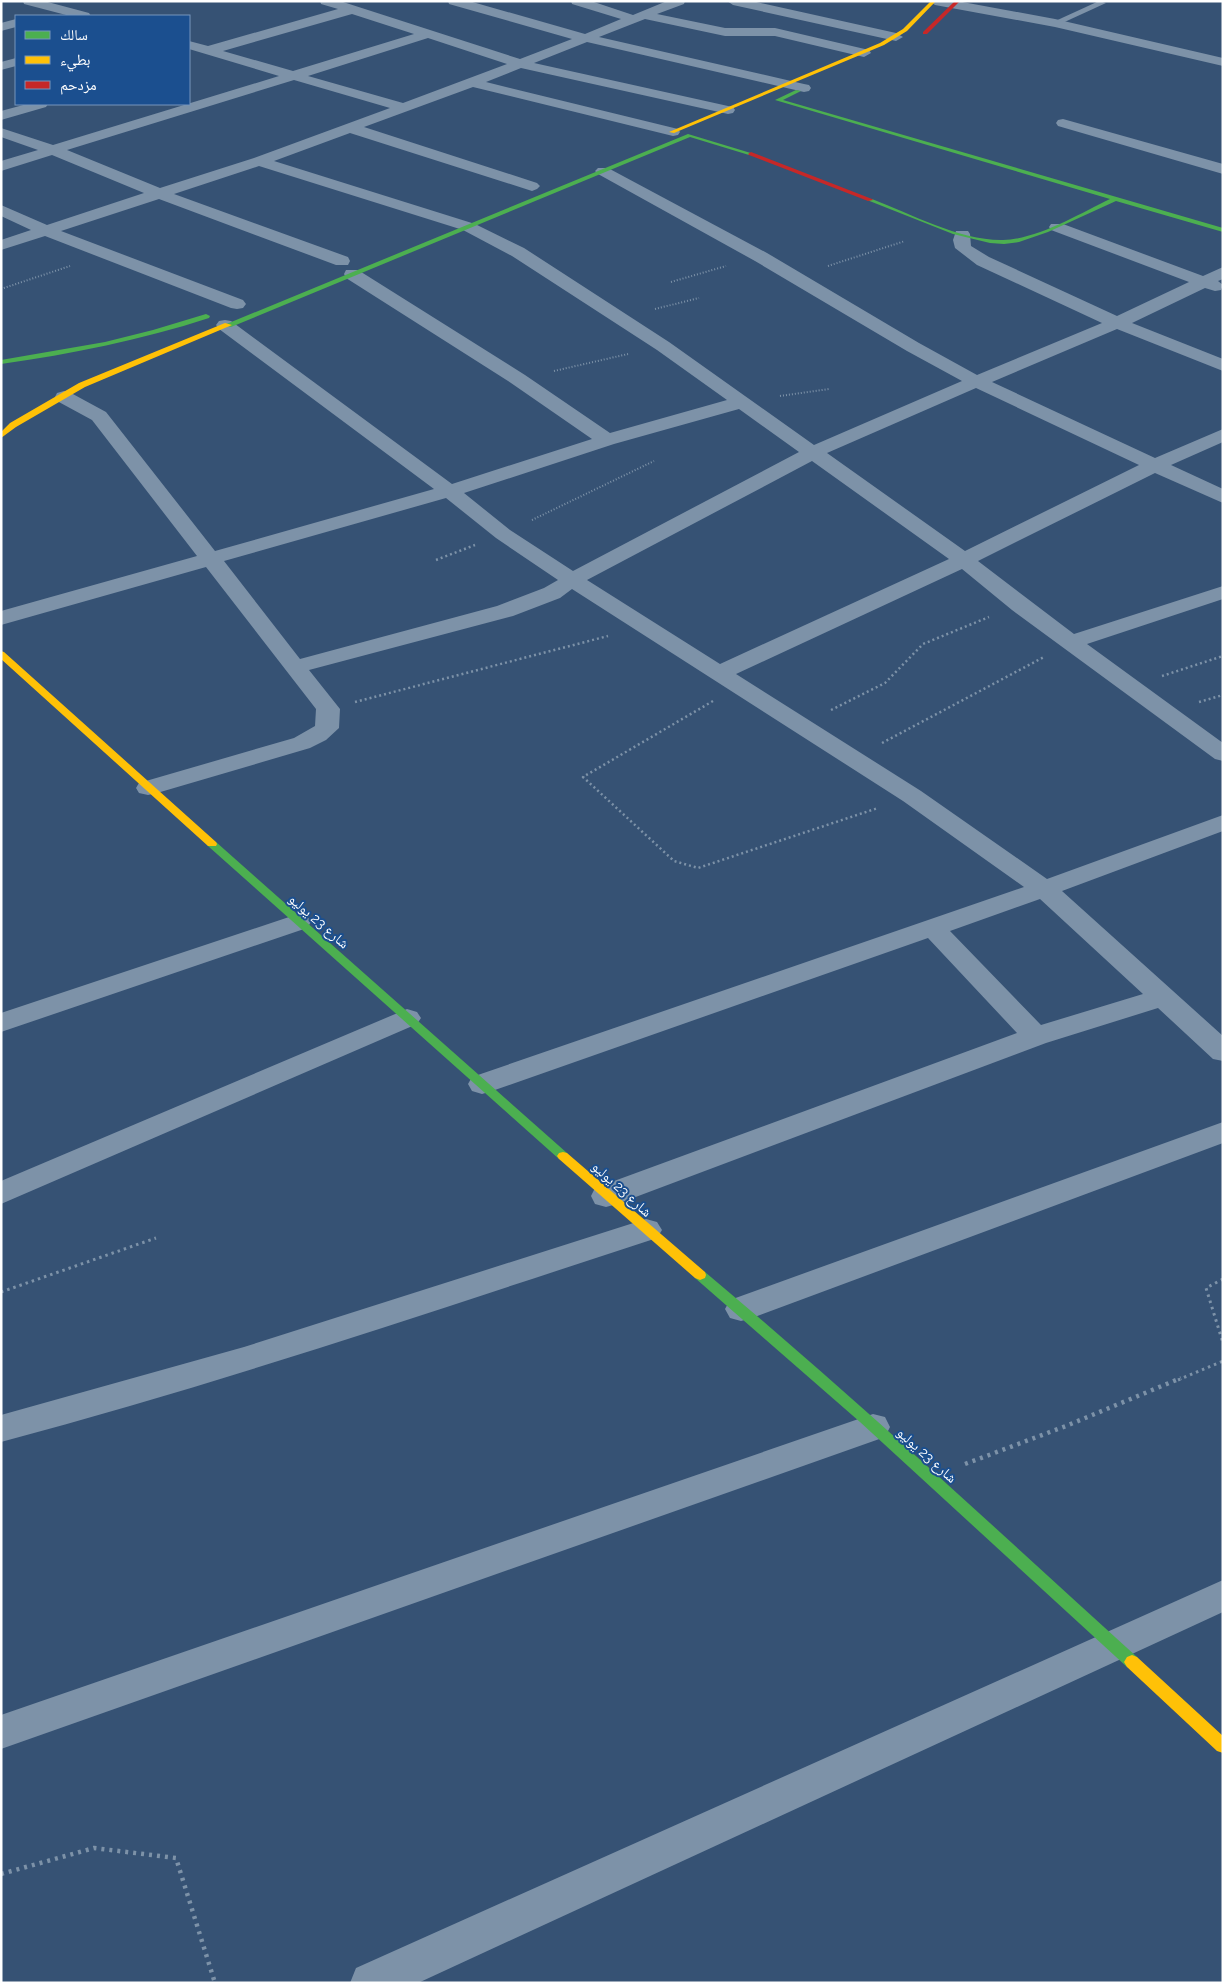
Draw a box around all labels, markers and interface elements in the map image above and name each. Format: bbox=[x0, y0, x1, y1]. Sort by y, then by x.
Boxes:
legend bbox=[15, 15, 190, 105]
text: سالك bbox=[60, 26, 88, 44]
text: بطيء bbox=[60, 51, 90, 72]
text: مزدحم bbox=[60, 76, 97, 95]
street label: شارع 23 يوليو bbox=[284, 891, 352, 953]
street label: شارع 23 يوليو bbox=[588, 1158, 655, 1221]
street label: شارع 23 يوليو bbox=[893, 1424, 960, 1487]

